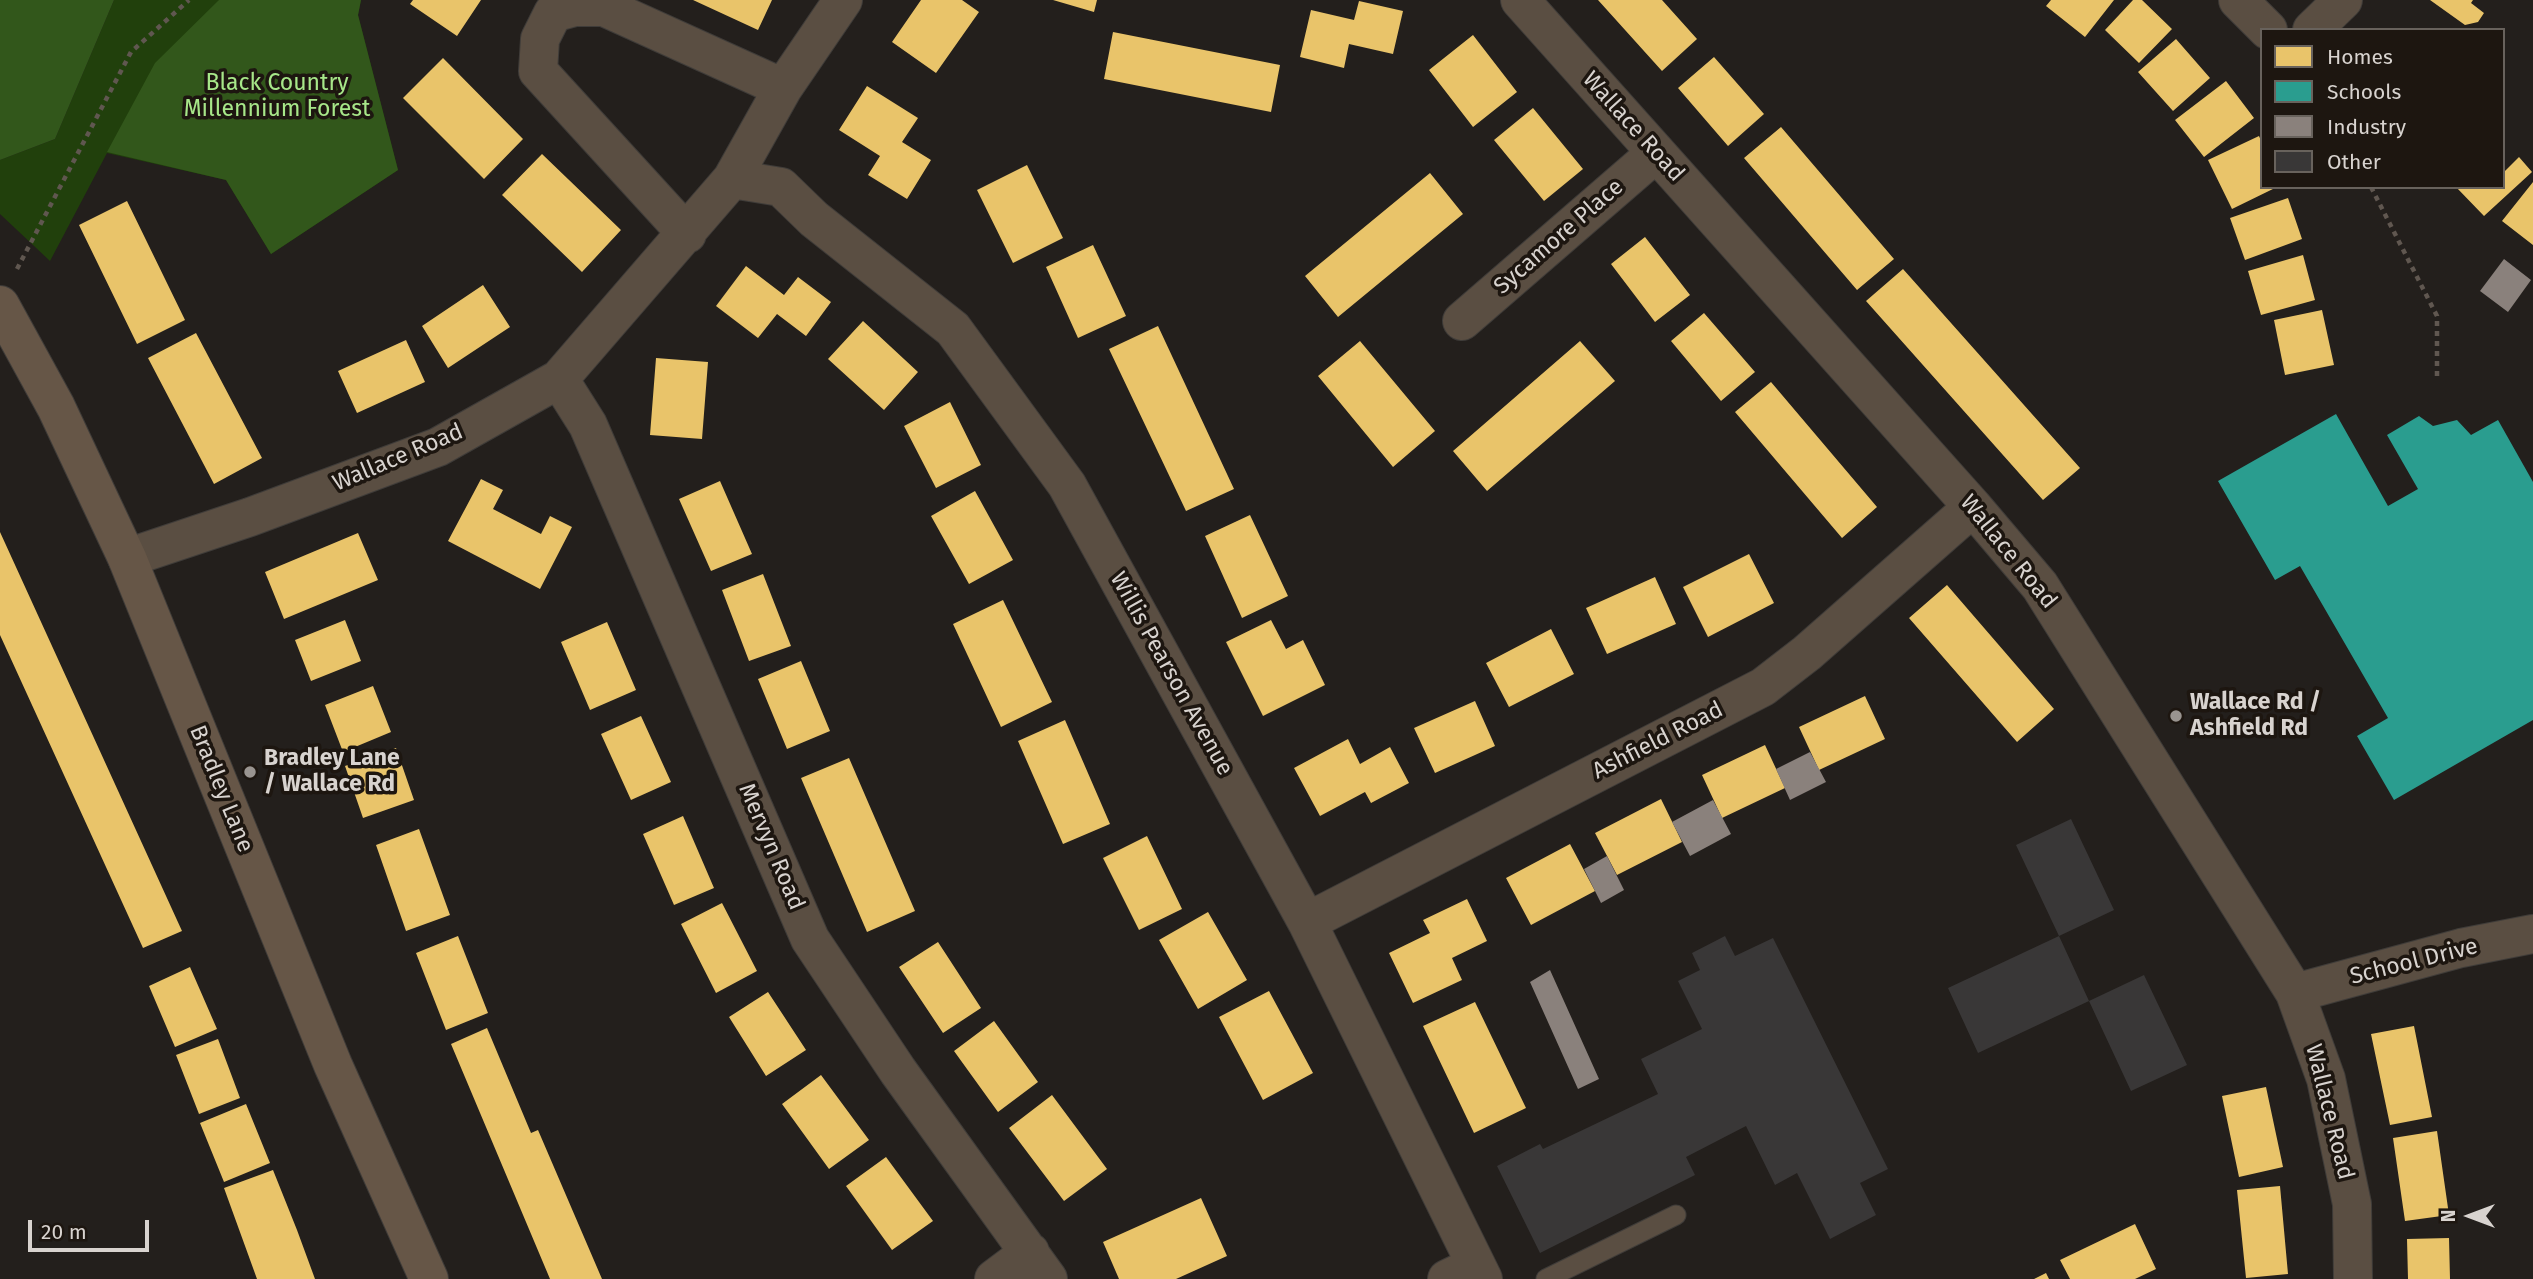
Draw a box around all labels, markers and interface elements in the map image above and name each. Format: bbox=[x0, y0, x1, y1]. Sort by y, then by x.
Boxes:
legend bbox=[2260, 28, 2505, 189]
text: Homes bbox=[2327, 44, 2393, 70]
street label: Wallace Road bbox=[1576, 66, 1690, 188]
park label: Black Country Millennium Forest bbox=[184, 70, 370, 124]
text: Schools bbox=[2327, 79, 2401, 105]
text: Industry bbox=[2327, 114, 2406, 140]
text: Other bbox=[2327, 149, 2381, 175]
street label: Sycamore Place bbox=[1489, 173, 1629, 301]
street label: Wallace Road bbox=[329, 418, 467, 498]
street label: Wallace Road bbox=[1954, 489, 2062, 615]
street label: Willis Pearson Avenue bbox=[1104, 567, 1238, 781]
place label: Wallace Rd / Ashfield Rd bbox=[2190, 689, 2321, 743]
street label: Ashfield Road bbox=[1588, 696, 1728, 786]
marker: Wallace Rd / Ashfield Rd bbox=[2168, 708, 2184, 724]
street label: Bradley Lane bbox=[183, 721, 259, 857]
place label: Bradley Lane / Wallace Rd bbox=[264, 745, 400, 799]
marker: Bradley Lane / Wallace Rd bbox=[242, 764, 258, 780]
street label: Mervyn Road bbox=[732, 780, 810, 914]
street label: School Drive bbox=[2347, 933, 2481, 991]
street label: Wallace Road bbox=[2299, 1041, 2359, 1183]
north arrow bbox=[2435, 1181, 2505, 1251]
scale bar bbox=[32, 1206, 152, 1250]
text: N bbox=[2437, 1210, 2460, 1222]
text: 20 m bbox=[41, 1219, 87, 1245]

